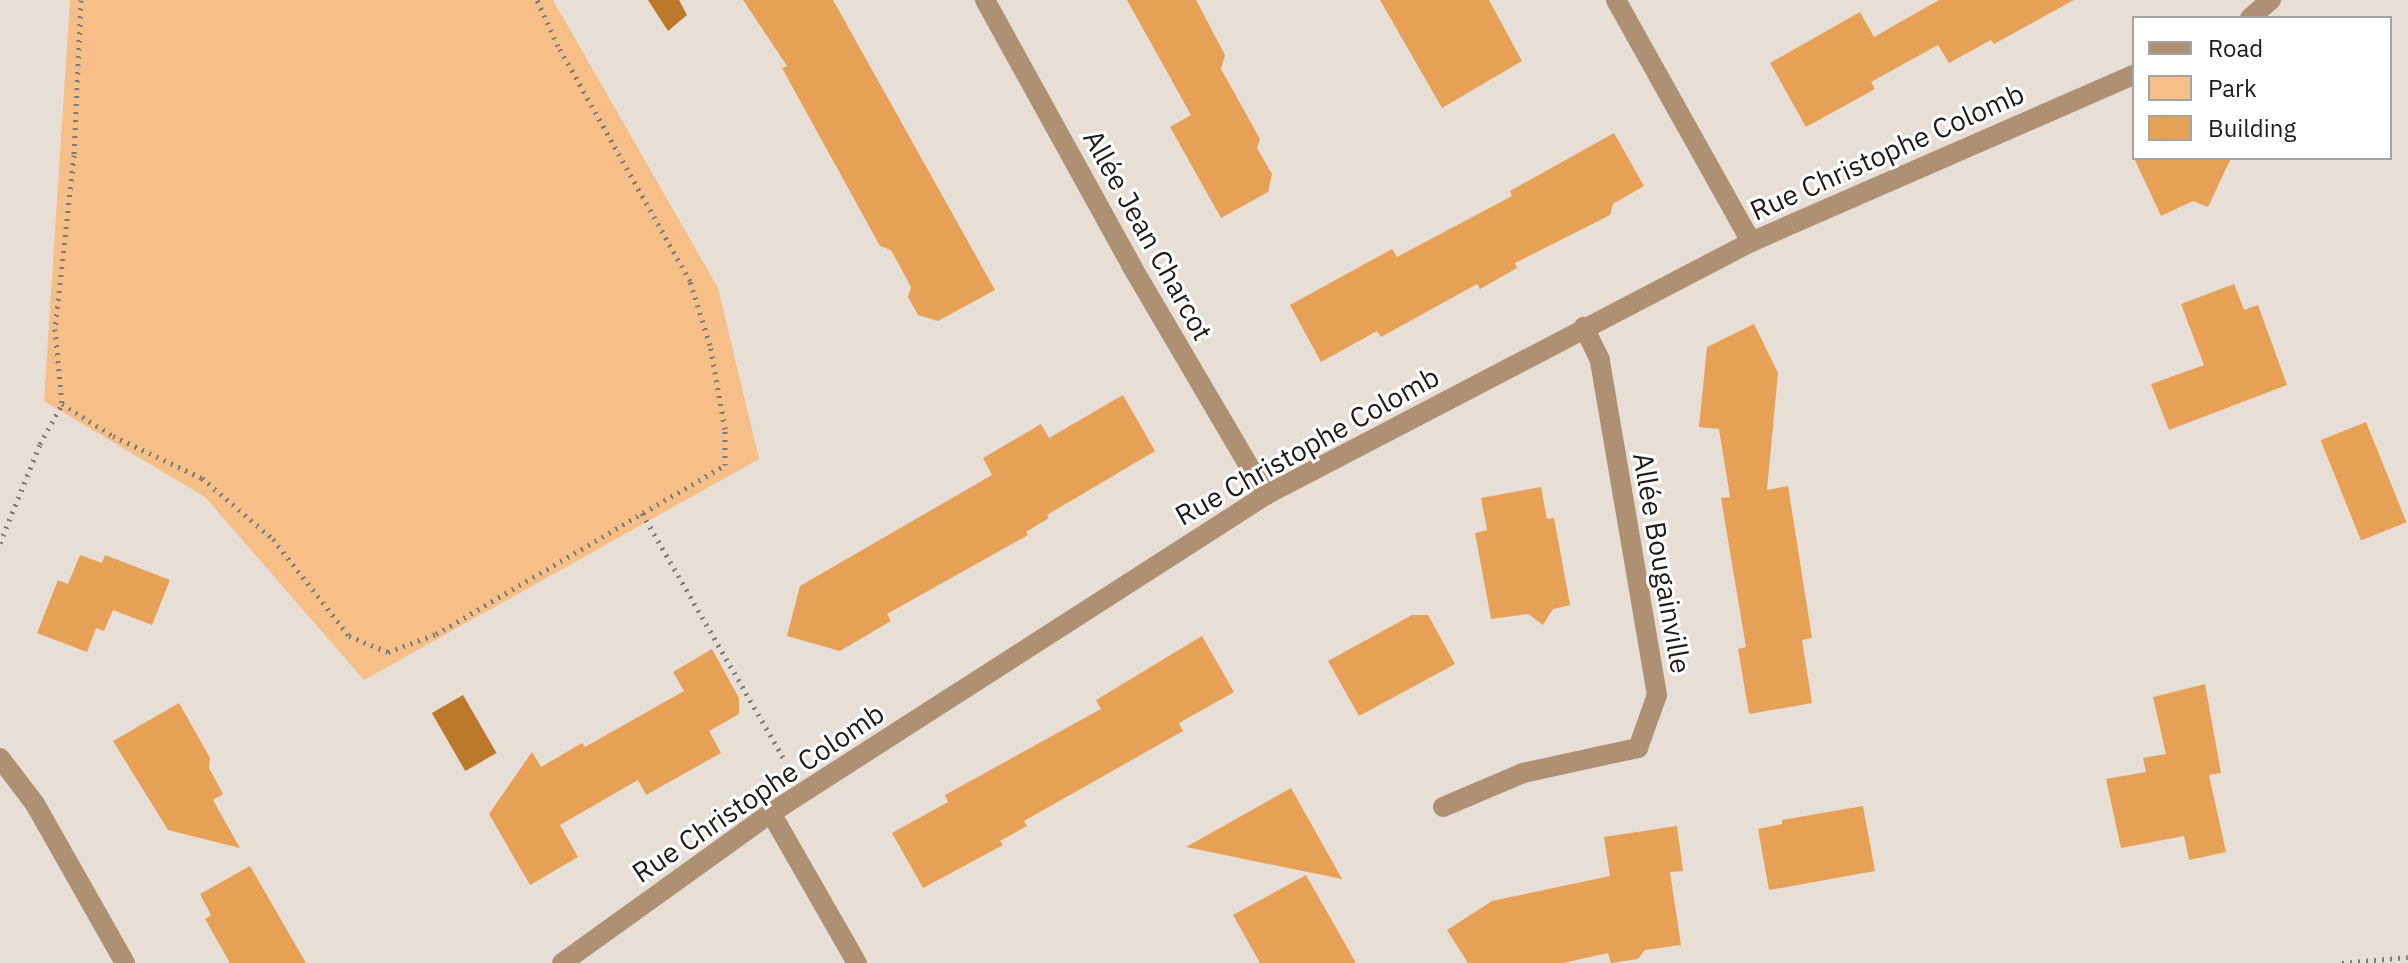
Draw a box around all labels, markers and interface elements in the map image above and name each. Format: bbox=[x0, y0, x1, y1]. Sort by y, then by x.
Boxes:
legend bbox=[2132, 16, 2392, 160]
text: Road bbox=[2208, 32, 2263, 64]
text: Park bbox=[2208, 72, 2257, 104]
street label: Rue Christophe Colomb bbox=[1745, 76, 2029, 228]
text: Building bbox=[2208, 112, 2296, 144]
street label: Allée Jean Charcot bbox=[1076, 124, 1220, 346]
street label: Rue Christophe Colomb bbox=[1169, 359, 1445, 533]
street label: Allée Bougainville bbox=[1626, 450, 1698, 676]
street label: Rue Christophe Colomb bbox=[626, 696, 890, 890]

